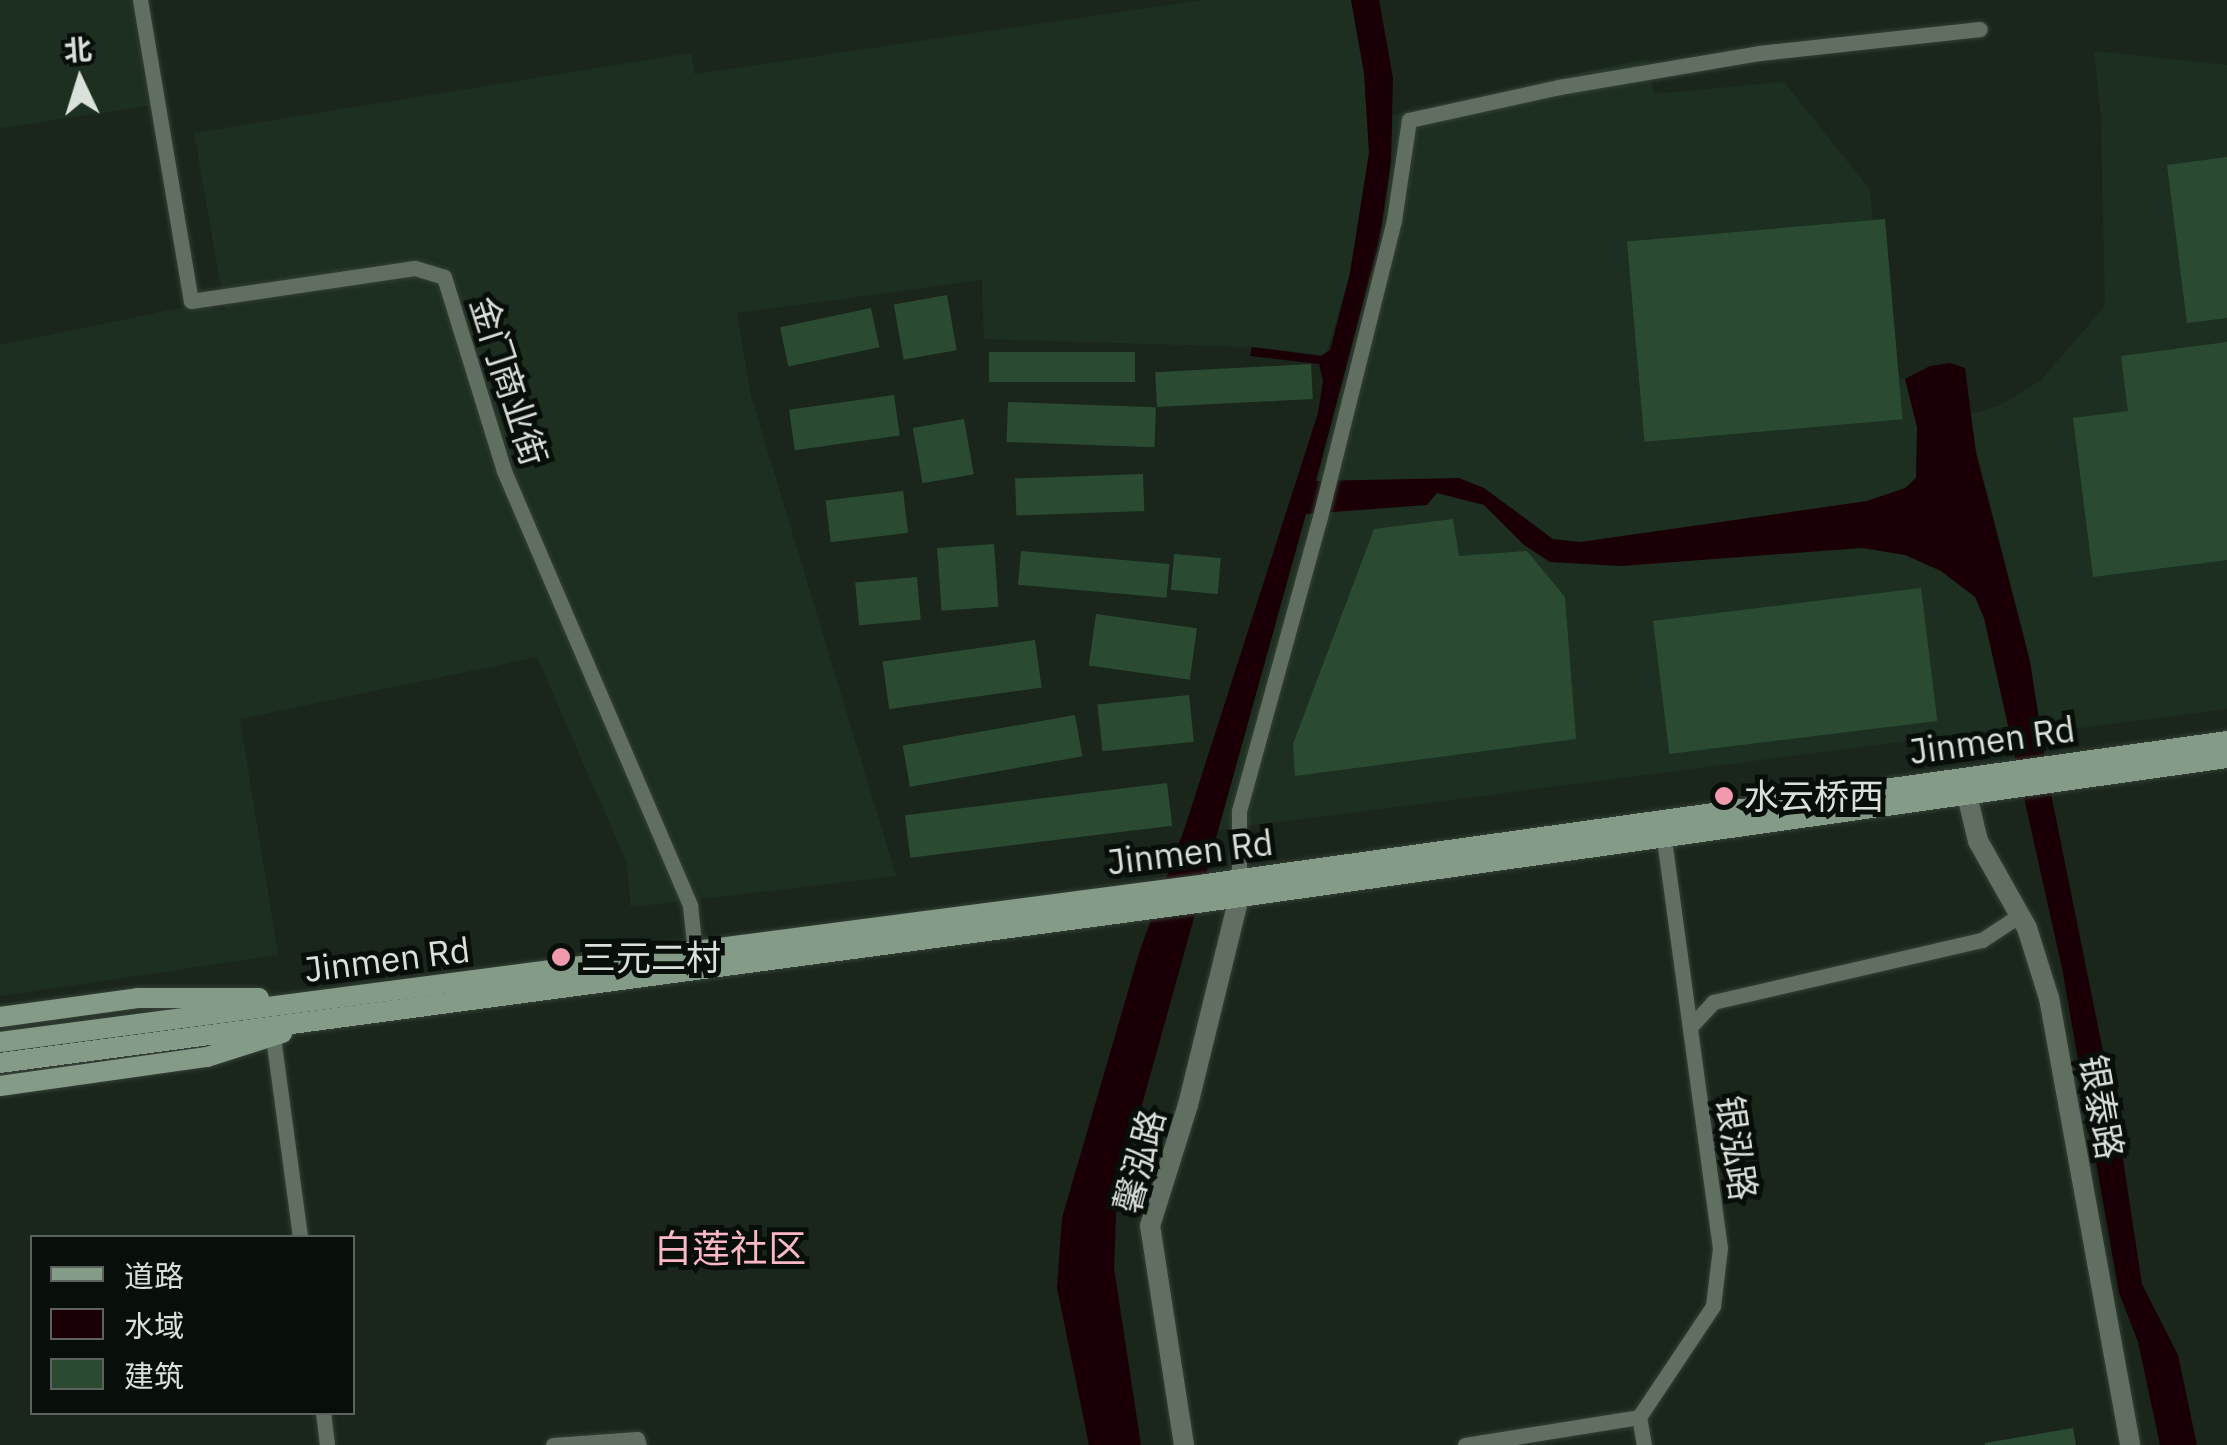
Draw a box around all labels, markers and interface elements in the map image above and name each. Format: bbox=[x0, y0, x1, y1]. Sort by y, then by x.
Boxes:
north arrow bbox=[30, 30, 130, 130]
text: 北 bbox=[63, 30, 93, 69]
street label: 金门商业街 bbox=[462, 291, 556, 471]
street label: Jinmen Rd bbox=[1907, 708, 2077, 772]
place label: 水云桥西 bbox=[1744, 775, 1884, 817]
marker: 水云桥西 bbox=[1713, 785, 1735, 807]
street label: Jinmen Rd bbox=[1105, 821, 1275, 883]
street label: Jinmen Rd bbox=[302, 928, 472, 990]
place label: 三元二村 bbox=[581, 936, 721, 978]
marker: 三元二村 bbox=[550, 946, 572, 968]
street label: 银泰路 bbox=[2072, 1052, 2132, 1162]
street label: 银泓路 bbox=[1709, 1093, 1765, 1203]
street label: 馨泓路 bbox=[1105, 1105, 1173, 1217]
district label: 白莲社区 bbox=[654, 1225, 806, 1271]
legend bbox=[30, 1235, 355, 1415]
text: 道路 bbox=[124, 1256, 184, 1295]
text: 水域 bbox=[124, 1306, 184, 1345]
text: 建筑 bbox=[124, 1356, 184, 1395]

